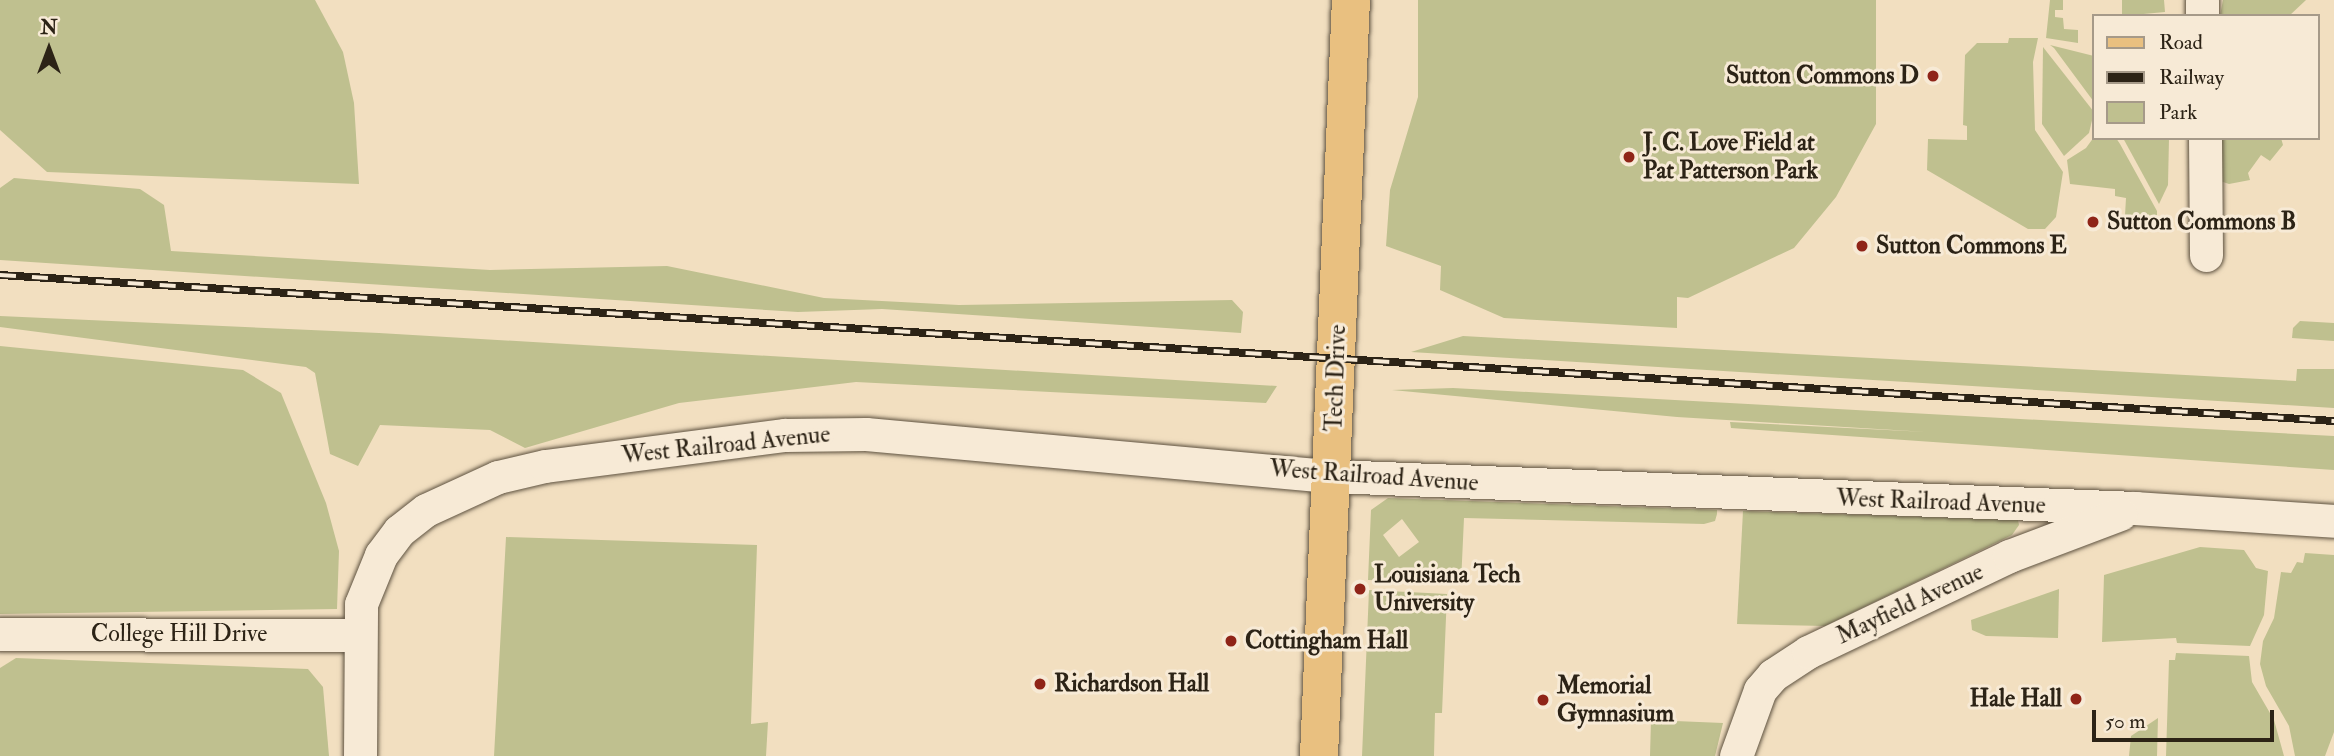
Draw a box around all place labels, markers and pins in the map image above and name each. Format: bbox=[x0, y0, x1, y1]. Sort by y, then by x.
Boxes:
place label: Sutton Commons D bbox=[1726, 62, 1919, 90]
marker: Sutton Commons D bbox=[1925, 68, 1941, 84]
place label: J. C. Love Field at Pat Patterson Park bbox=[1643, 129, 1818, 185]
marker: J. C. Love Field at Pat Patterson Park bbox=[1621, 149, 1637, 165]
place label: Sutton Commons B bbox=[2107, 208, 2296, 236]
marker: Sutton Commons B bbox=[2085, 214, 2101, 230]
place label: Sutton Commons E bbox=[1876, 232, 2067, 260]
marker: Sutton Commons E bbox=[1854, 238, 1870, 254]
place label: Louisiana Tech University bbox=[1374, 561, 1521, 617]
marker: Louisiana Tech University bbox=[1352, 581, 1368, 597]
place label: Cottingham Hall bbox=[1245, 627, 1408, 655]
marker: Cottingham Hall bbox=[1223, 633, 1239, 649]
place label: Richardson Hall bbox=[1054, 670, 1209, 698]
place label: Memorial Gymnasium bbox=[1557, 672, 1674, 728]
marker: Richardson Hall bbox=[1032, 676, 1048, 692]
place label: Hale Hall bbox=[1969, 685, 2062, 713]
marker: Hale Hall bbox=[2068, 691, 2084, 707]
marker: Memorial Gymnasium bbox=[1535, 692, 1551, 708]

